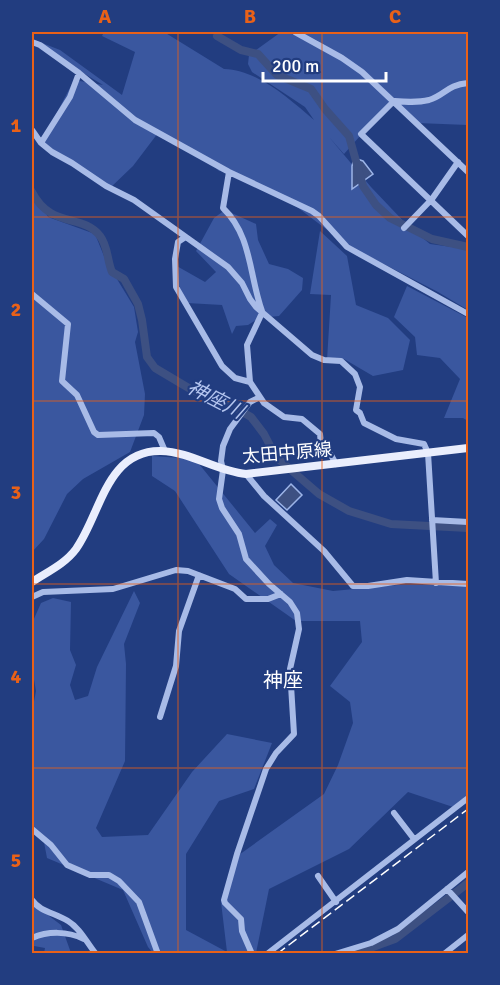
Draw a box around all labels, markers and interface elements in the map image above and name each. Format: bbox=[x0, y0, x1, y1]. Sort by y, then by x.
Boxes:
text: A bbox=[99, 4, 112, 29]
text: B bbox=[244, 4, 256, 29]
text: C bbox=[389, 4, 401, 29]
scale bar bbox=[263, 45, 386, 83]
text: 200 m bbox=[272, 55, 319, 77]
text: 1 bbox=[11, 113, 22, 138]
text: 2 bbox=[11, 297, 21, 322]
water label: 神座川 bbox=[183, 375, 250, 425]
street label: 太田中原線 bbox=[241, 438, 333, 468]
text: 3 bbox=[11, 480, 21, 505]
text: 4 bbox=[11, 664, 22, 689]
district label: 神座 bbox=[263, 668, 303, 693]
text: 5 bbox=[11, 848, 21, 873]

